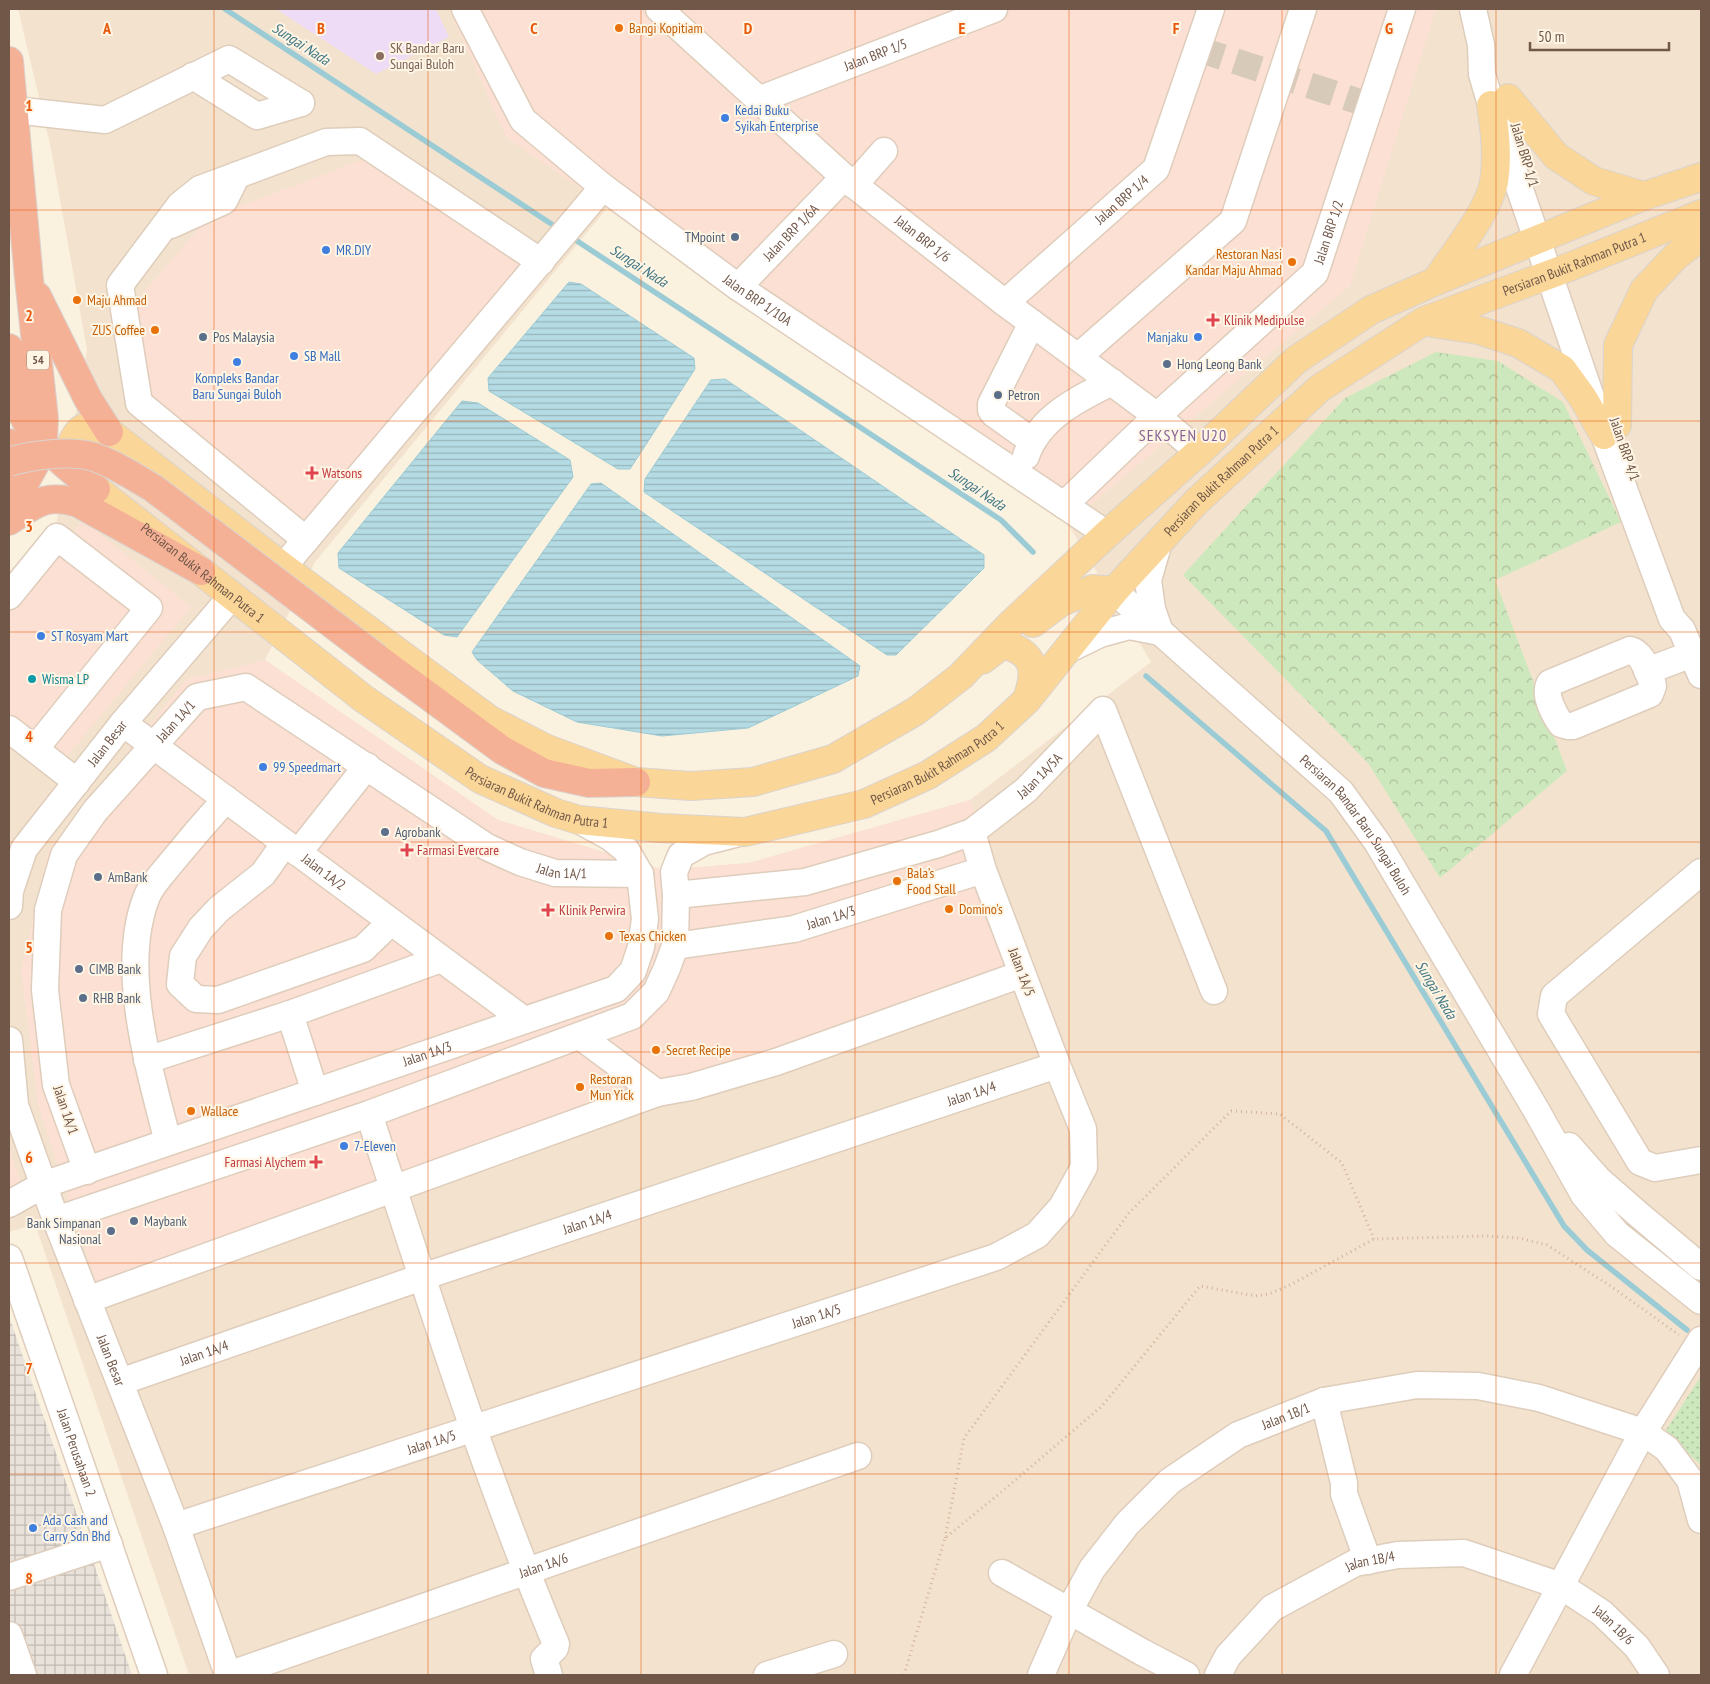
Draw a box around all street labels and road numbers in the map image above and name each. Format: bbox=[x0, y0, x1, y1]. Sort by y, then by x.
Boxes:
street label: Jalan BRP 1/5 bbox=[841, 34, 910, 75]
street label: Jalan BRP 1/1 bbox=[1506, 120, 1543, 189]
street label: Jalan BRP 1/4 bbox=[1090, 170, 1153, 229]
street label: Jalan BRP 1/2 bbox=[1309, 198, 1347, 267]
street label: Jalan BRP 1/6A bbox=[758, 200, 823, 265]
street label: Jalan BRP 1/6 bbox=[891, 211, 954, 266]
street label: Persiaran Bukit Rahman Putra 1 bbox=[1500, 228, 1649, 300]
street label: Jalan BRP 1/10A bbox=[719, 270, 796, 330]
road number: 54 bbox=[27, 350, 49, 370]
street label: Jalan BRP 4/1 bbox=[1605, 414, 1644, 483]
street label: Persiaran Bukit Rahman Putra 1 bbox=[1160, 421, 1282, 540]
street label: Persiaran Bukit Rahman Putra 1 bbox=[137, 519, 268, 627]
street label: Jalan 1A/1 bbox=[151, 696, 199, 747]
street label: Jalan Besar bbox=[83, 716, 131, 770]
street label: Persiaran Bukit Rahman Putra 1 bbox=[868, 717, 1008, 809]
street label: Jalan 1A/5A bbox=[1013, 749, 1066, 803]
street label: Persiaran Bandar Baru Sungai Buloh bbox=[1296, 751, 1415, 898]
street label: Persiaran Bukit Rahman Putra 1 bbox=[462, 763, 609, 832]
street label: Jalan 1A/2 bbox=[297, 849, 349, 894]
street label: Jalan 1A/1 bbox=[534, 859, 587, 882]
street label: Jalan 1A/3 bbox=[803, 901, 858, 934]
street label: Jalan 1A/5 bbox=[1004, 944, 1039, 999]
street label: Jalan 1A/3 bbox=[400, 1037, 454, 1071]
street label: Jalan 1A/4 bbox=[944, 1077, 999, 1110]
street label: Jalan 1A/1 bbox=[49, 1082, 83, 1137]
street label: Jalan 1A/4 bbox=[560, 1205, 615, 1239]
street label: Jalan 1A/5 bbox=[789, 1300, 843, 1333]
street label: Jalan Besar bbox=[92, 1331, 129, 1389]
street label: Jalan 1A/4 bbox=[176, 1336, 231, 1370]
street label: Jalan 1B/1 bbox=[1258, 1398, 1312, 1434]
street label: Jalan Perusahaan 2 bbox=[53, 1405, 100, 1499]
street label: Jalan 1A/5 bbox=[404, 1426, 458, 1459]
street label: Jalan 1B/4 bbox=[1341, 1547, 1397, 1576]
street label: Jalan 1A/6 bbox=[516, 1549, 570, 1582]
street label: Jalan 1B/6 bbox=[1589, 1600, 1638, 1649]

